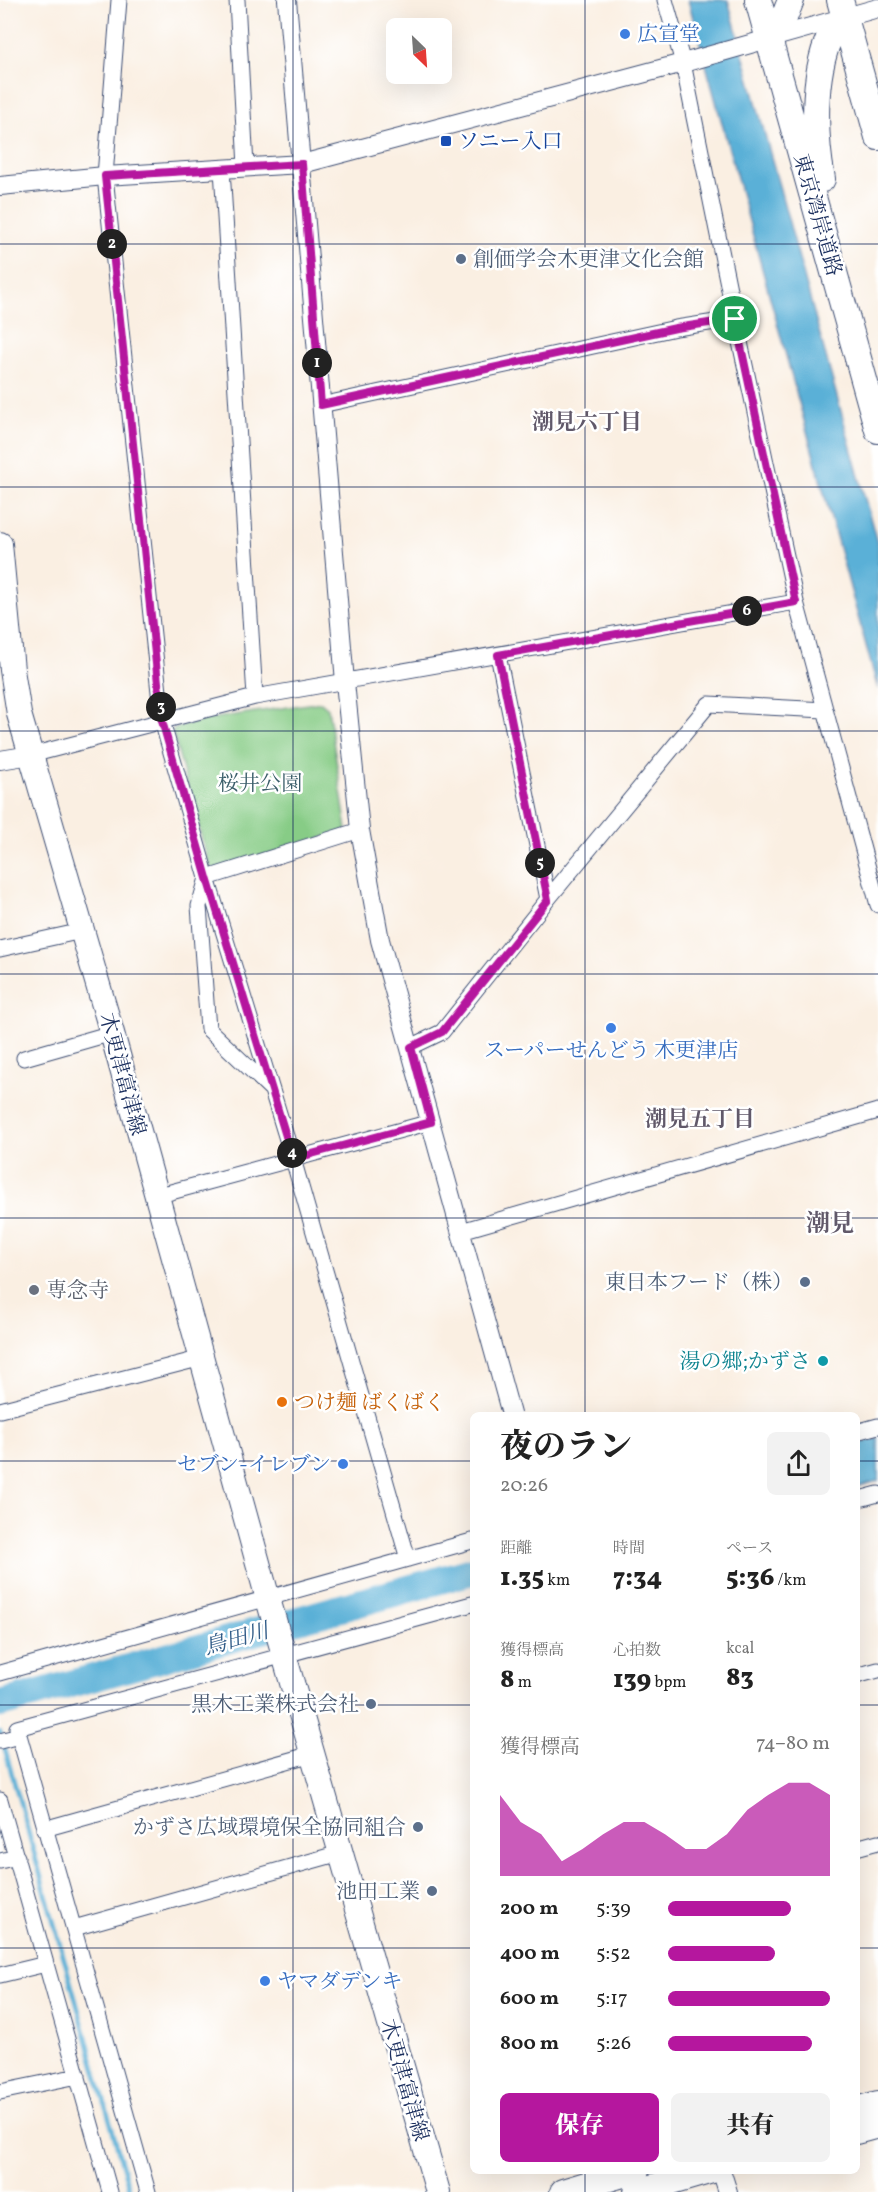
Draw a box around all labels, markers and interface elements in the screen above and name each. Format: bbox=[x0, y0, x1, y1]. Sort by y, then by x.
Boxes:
north arrow bbox=[386, 18, 452, 84]
map controls bbox=[386, 18, 452, 84]
place label: 広宣堂 bbox=[637, 21, 700, 50]
marker: 広宣堂 bbox=[618, 27, 632, 41]
place label: ソニー入口 bbox=[458, 128, 563, 157]
marker: ソニー入口 bbox=[439, 134, 453, 148]
street label: 東京湾岸道路 bbox=[785, 151, 848, 280]
pin: 2 bbox=[97, 229, 127, 259]
text: 2 bbox=[108, 233, 116, 255]
place label: 創価学会木更津文化会館 bbox=[473, 246, 704, 275]
marker: 創価学会木更津文化会館 bbox=[454, 252, 468, 266]
pin bbox=[709, 293, 760, 344]
icon: arrive bbox=[718, 302, 751, 335]
pin: 1 bbox=[302, 348, 332, 378]
text: 1 bbox=[314, 352, 320, 374]
district label: 潮見六丁目 bbox=[532, 408, 642, 439]
pin: 6 bbox=[732, 596, 762, 626]
text: 6 bbox=[743, 600, 751, 622]
pin: 3 bbox=[146, 692, 176, 722]
text: 3 bbox=[157, 696, 165, 718]
park label: 桜井公園 bbox=[218, 770, 302, 799]
pin: 5 bbox=[525, 848, 555, 878]
text: 5 bbox=[536, 852, 544, 874]
street label: 木更津富津線 bbox=[91, 1010, 152, 1139]
marker: スーパーせんどう 木更津店 bbox=[604, 1021, 618, 1035]
place label: スーパーせんどう 木更津店 bbox=[484, 1037, 738, 1066]
district label: 潮見五丁目 bbox=[645, 1105, 755, 1136]
pin: 4 bbox=[277, 1138, 307, 1168]
text: 4 bbox=[287, 1142, 297, 1164]
district label: 潮見 bbox=[806, 1208, 854, 1242]
place label: 東日本フード（株） bbox=[605, 1269, 793, 1298]
marker: 東日本フード（株） bbox=[798, 1275, 812, 1289]
place label: 専念寺 bbox=[46, 1277, 109, 1306]
marker: 専念寺 bbox=[27, 1283, 41, 1297]
place label: 湯の郷;かずさ bbox=[680, 1348, 811, 1377]
marker: 湯の郷;かずさ bbox=[816, 1354, 830, 1368]
place label: つけ麺 ばくばく bbox=[294, 1389, 445, 1418]
marker: つけ麺 ばくばく bbox=[275, 1395, 289, 1409]
text: 夜のラン bbox=[500, 1426, 632, 1472]
button: share bbox=[767, 1432, 830, 1495]
place label: セブン-イレブン bbox=[177, 1451, 331, 1480]
marker: セブン-イレブン bbox=[336, 1457, 350, 1471]
text: 20:26 bbox=[500, 1472, 548, 1500]
text: 距離 bbox=[500, 1538, 532, 1560]
text: 時間 bbox=[613, 1538, 645, 1560]
text: ペース bbox=[726, 1538, 773, 1560]
text: 1.35 bbox=[500, 1560, 544, 1596]
text: 7:34 bbox=[613, 1560, 662, 1596]
text: 5:36 bbox=[726, 1560, 774, 1596]
text: km bbox=[544, 1570, 570, 1592]
text: /km bbox=[774, 1570, 806, 1592]
water label: 鳥田川 bbox=[201, 1616, 275, 1664]
text: kcal bbox=[726, 1638, 754, 1660]
text: 獲得標高 bbox=[500, 1640, 564, 1662]
text: 心拍数 bbox=[613, 1640, 661, 1662]
text: 83 bbox=[726, 1660, 754, 1696]
text: 8 bbox=[500, 1662, 515, 1698]
text: 139 bbox=[613, 1662, 651, 1698]
text: m bbox=[515, 1672, 532, 1694]
text: bpm bbox=[651, 1672, 687, 1694]
place label: 黒木工業株式会社 bbox=[191, 1691, 359, 1720]
marker: 黒木工業株式会社 bbox=[364, 1697, 378, 1711]
text: 74–80 m bbox=[756, 1730, 830, 1758]
text: 獲得標高 bbox=[500, 1734, 580, 1762]
place label: かずさ広域環境保全協同組合 bbox=[133, 1814, 406, 1843]
marker: かずさ広域環境保全協同組合 bbox=[411, 1820, 425, 1834]
place label: 池田工業 bbox=[336, 1878, 420, 1907]
marker: 池田工業 bbox=[425, 1884, 439, 1898]
text: 200 m bbox=[500, 1895, 558, 1923]
text: 5:39 bbox=[596, 1895, 631, 1923]
text: 400 m bbox=[500, 1940, 560, 1968]
text: 5:52 bbox=[596, 1940, 631, 1968]
place label: ヤマダデンキ bbox=[277, 1968, 403, 1997]
marker: ヤマダデンキ bbox=[258, 1974, 272, 1988]
text: 600 m bbox=[500, 1985, 559, 2013]
text: 5:17 bbox=[596, 1985, 628, 2013]
street label: 木更津富津線 bbox=[372, 2016, 435, 2145]
text: 800 m bbox=[500, 2030, 559, 2058]
text: 5:26 bbox=[596, 2030, 631, 2058]
button: 保存 bbox=[500, 2093, 659, 2162]
button: 共有 bbox=[671, 2093, 830, 2162]

